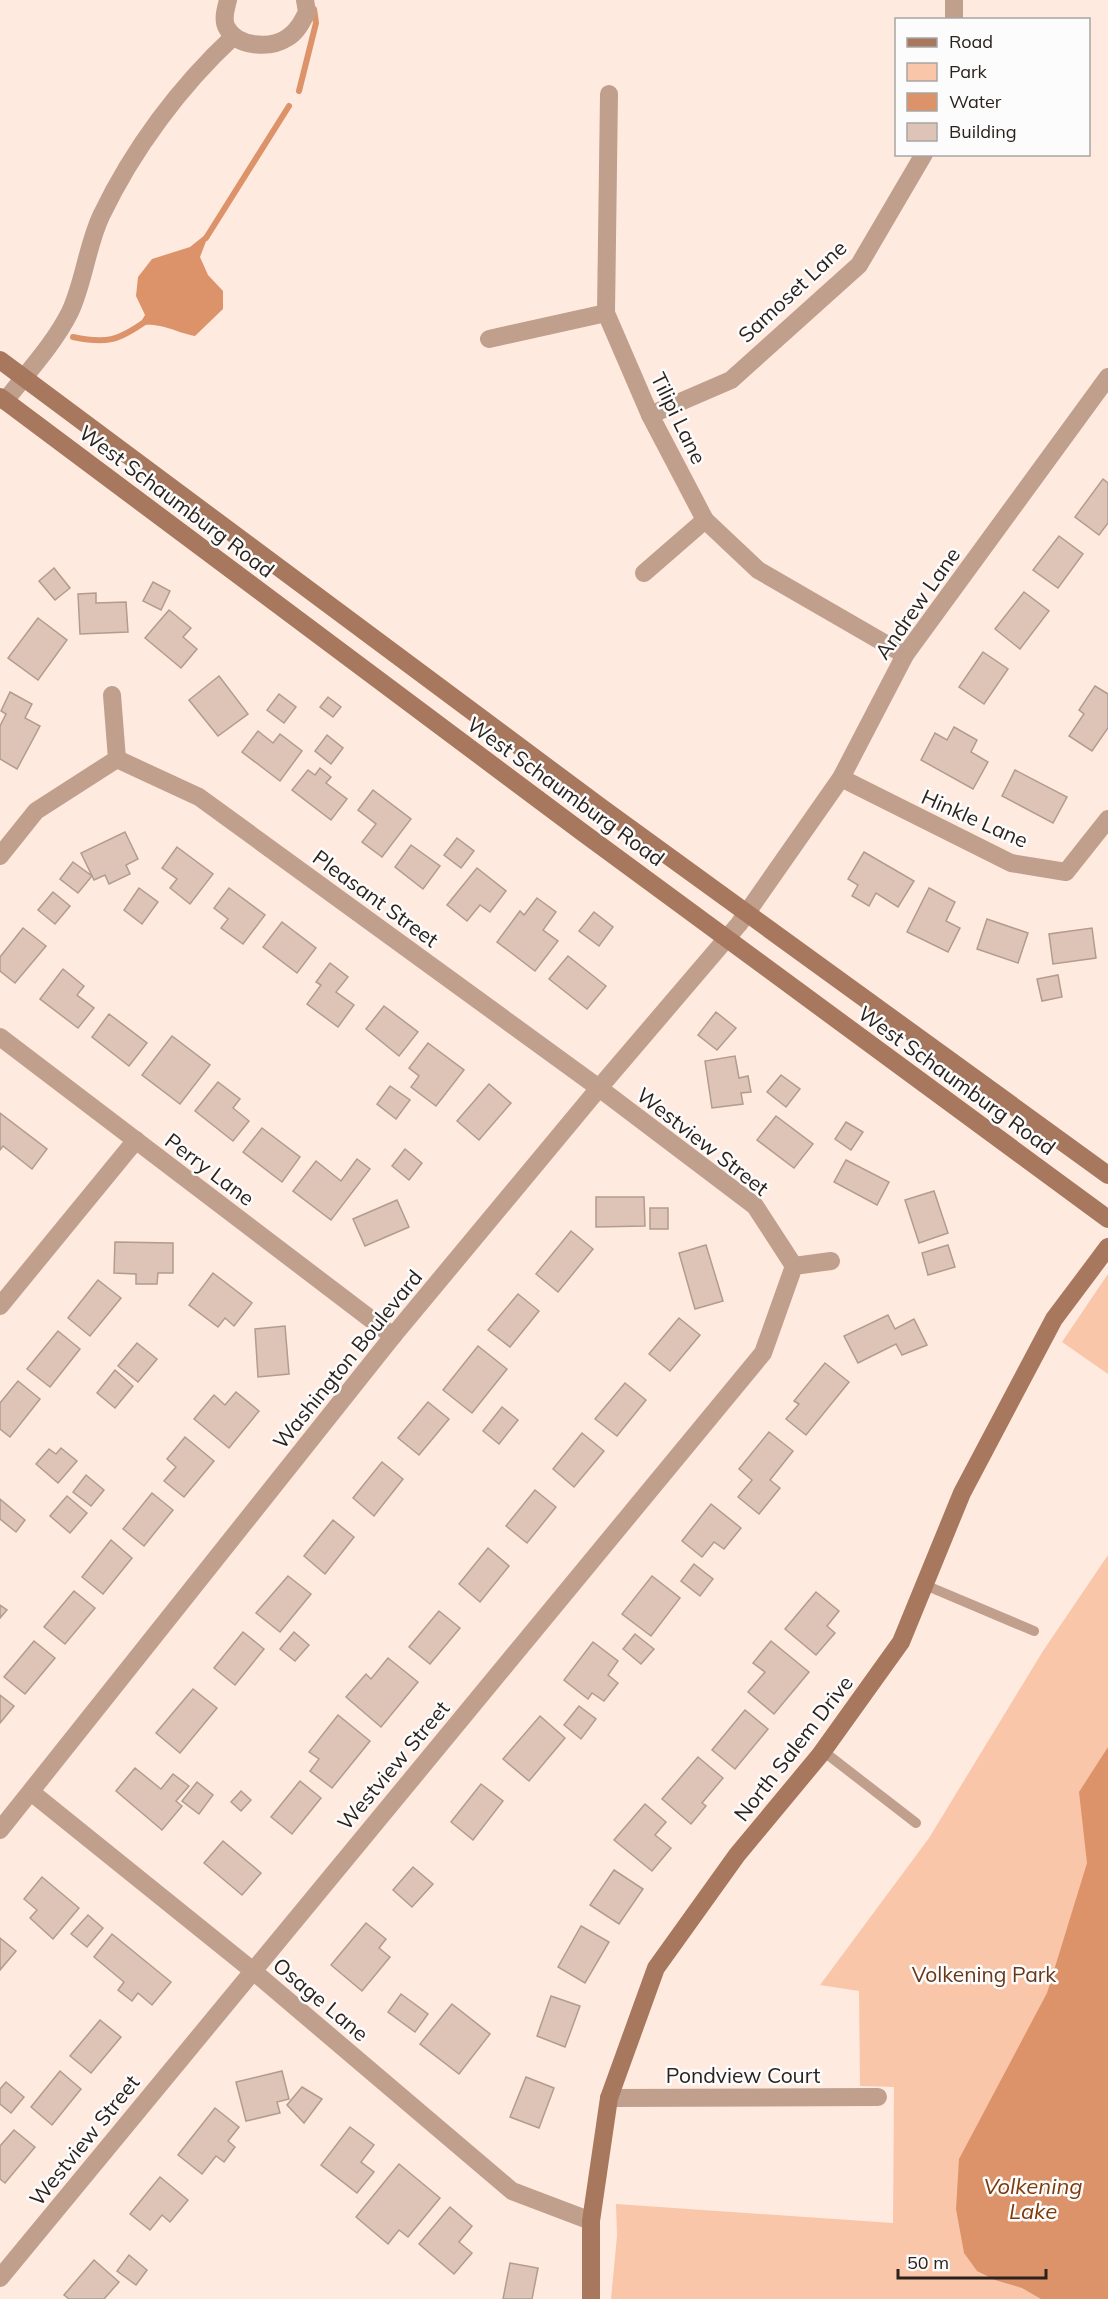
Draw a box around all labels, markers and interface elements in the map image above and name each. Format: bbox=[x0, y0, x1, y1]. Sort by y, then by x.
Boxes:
legend bbox=[895, 18, 1090, 156]
text: Road bbox=[949, 30, 993, 53]
text: Park bbox=[949, 60, 988, 83]
text: Water bbox=[949, 90, 1002, 113]
text: Building bbox=[949, 120, 1017, 143]
street label: Samoset Lane bbox=[732, 234, 852, 348]
street label: Tilipi Lane bbox=[646, 368, 712, 468]
street label: West Schaumburg Road bbox=[74, 419, 280, 583]
street label: Andrew Lane bbox=[869, 542, 965, 664]
street label: West Schaumburg Road bbox=[462, 711, 670, 871]
street label: Hinkle Lane bbox=[918, 783, 1032, 853]
street label: Pleasant Street bbox=[308, 844, 444, 952]
street label: West Schaumburg Road bbox=[853, 1000, 1061, 1160]
street label: Westview Street bbox=[632, 1081, 774, 1201]
street label: Perry Lane bbox=[160, 1127, 260, 1211]
street label: Washington Boulevard bbox=[267, 1264, 427, 1454]
street label: North Salem Drive bbox=[728, 1670, 858, 1826]
street label: Westview Street bbox=[331, 1695, 455, 1835]
street label: Osage Lane bbox=[268, 1952, 374, 2046]
park label: Volkening Park bbox=[912, 1961, 1056, 1987]
street label: Pondview Court bbox=[666, 2062, 820, 2088]
street label: Westview Street bbox=[23, 2069, 145, 2211]
water label: Volkening Lake bbox=[983, 2172, 1083, 2225]
scale bar bbox=[898, 2242, 1046, 2280]
text: 50 m bbox=[907, 2251, 949, 2274]

